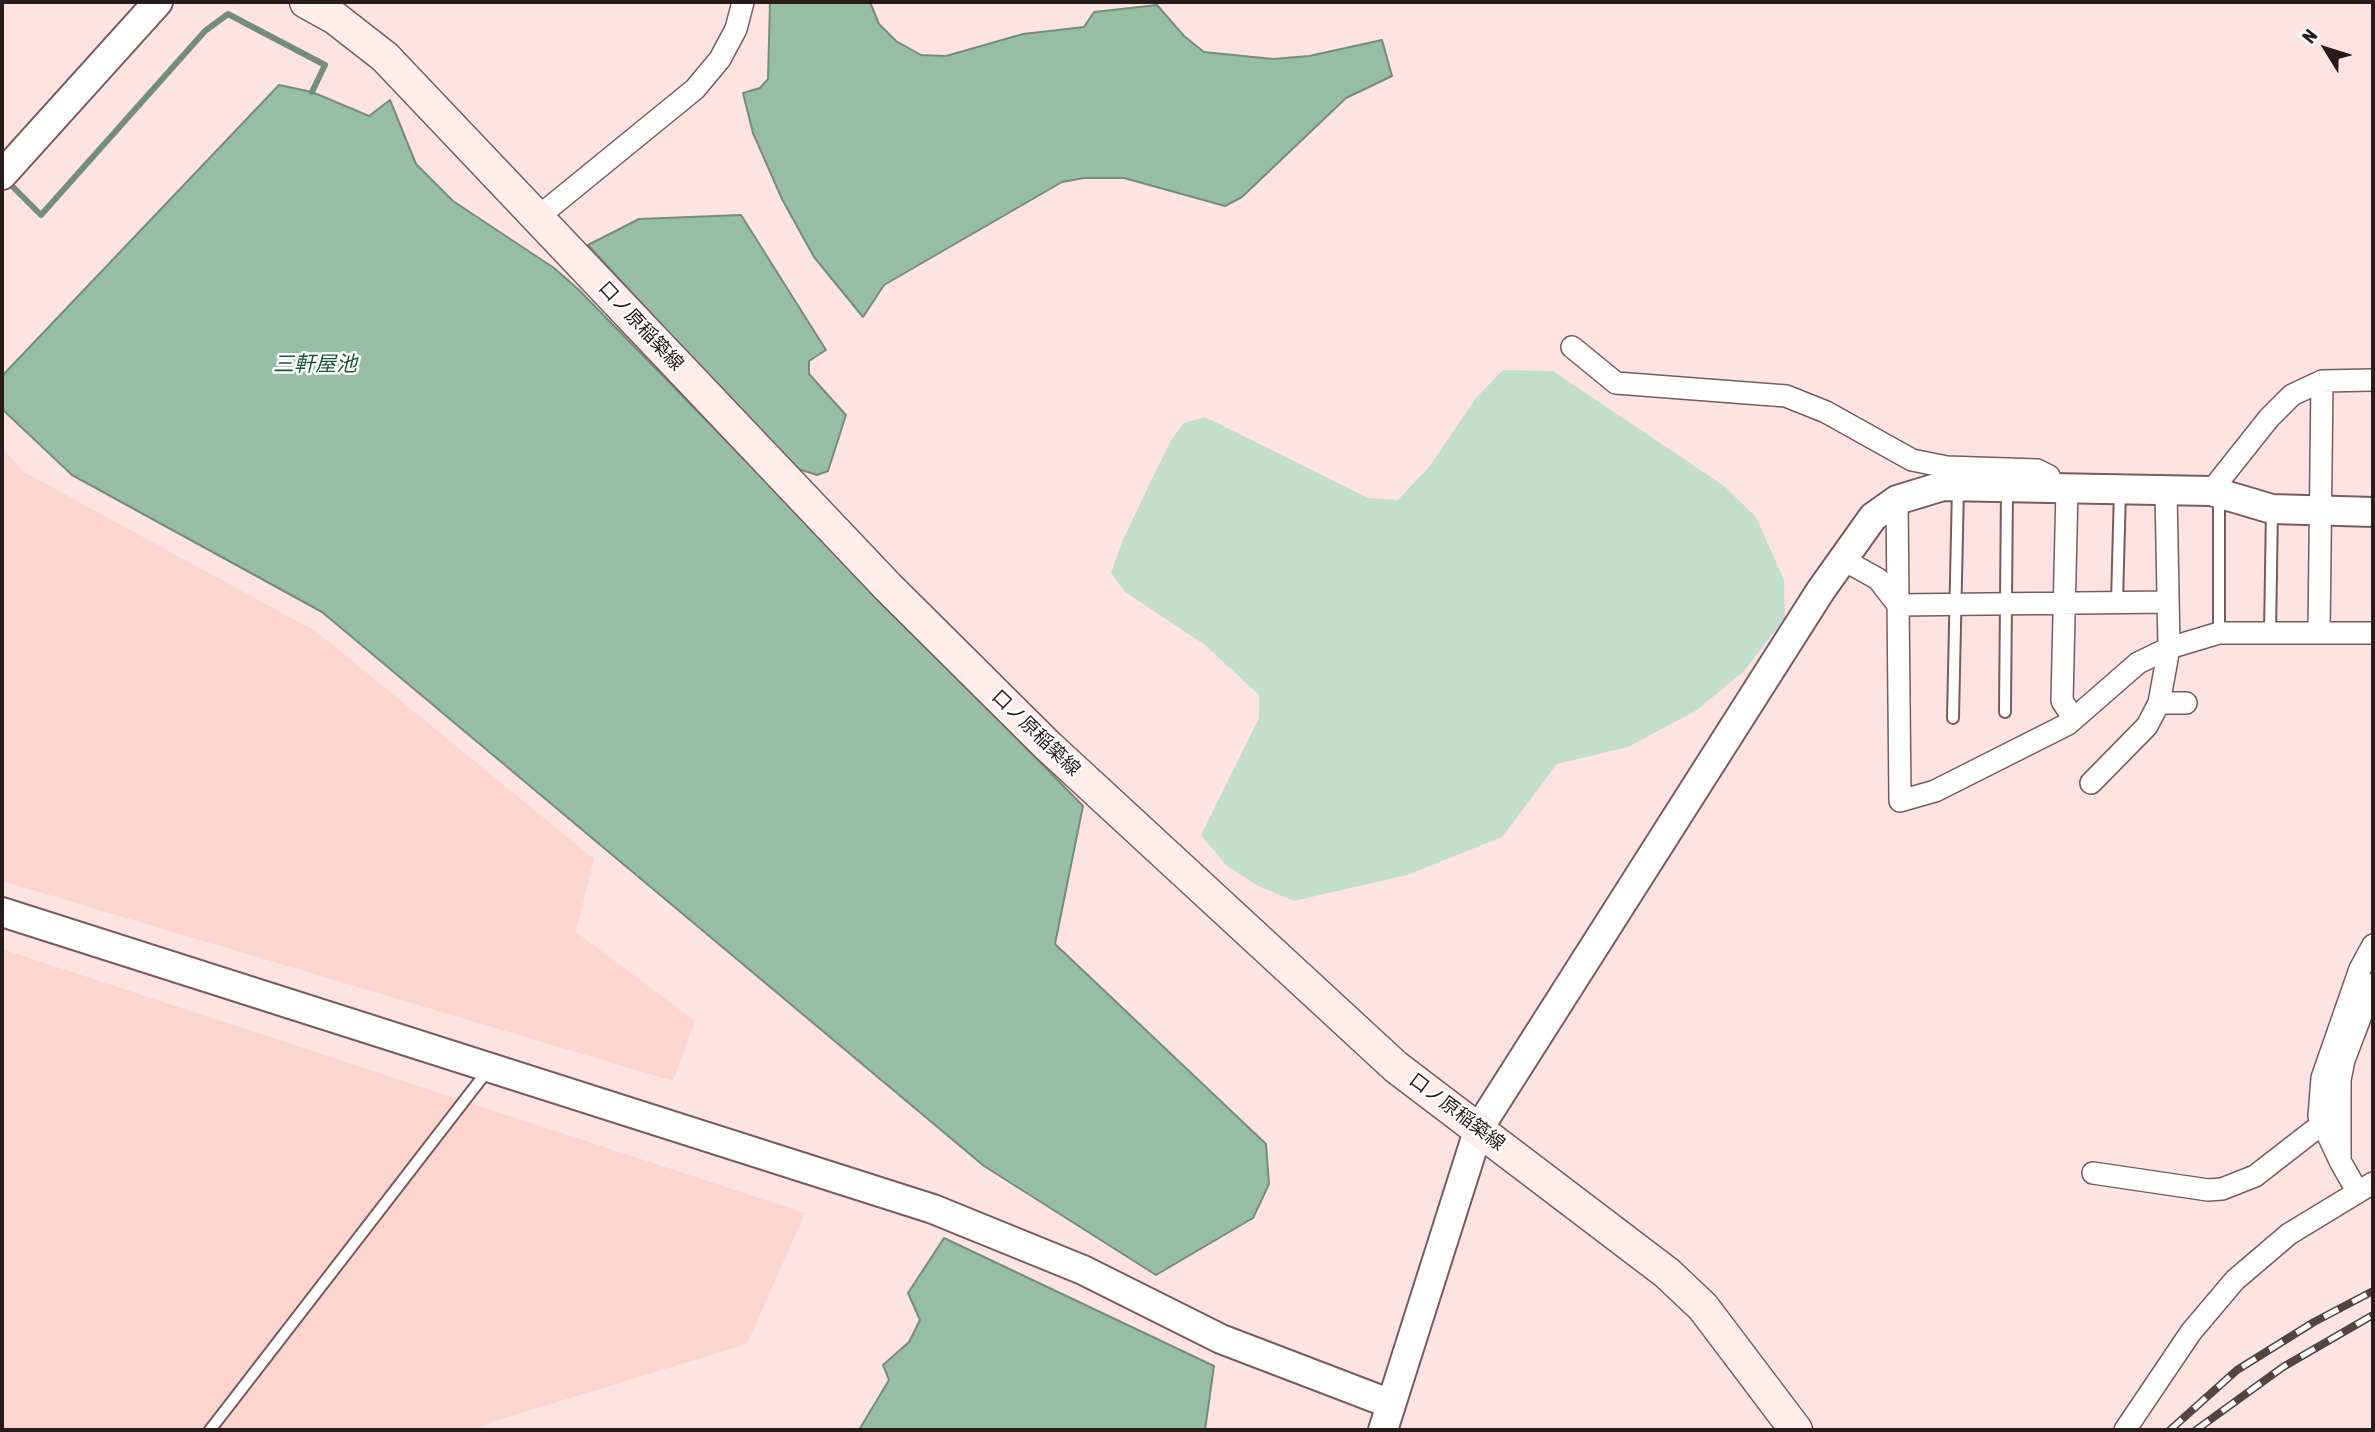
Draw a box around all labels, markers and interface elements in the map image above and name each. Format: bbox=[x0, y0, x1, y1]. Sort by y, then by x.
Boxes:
north arrow bbox=[2291, 14, 2361, 84]
text: N bbox=[2297, 25, 2322, 47]
street label: 口ノ原稲築線 bbox=[594, 277, 688, 375]
water label: 三軒屋池 bbox=[273, 351, 357, 377]
street label: 口ノ原稲築線 bbox=[987, 685, 1085, 781]
street label: 口ノ原稲築線 bbox=[1405, 1069, 1509, 1155]

